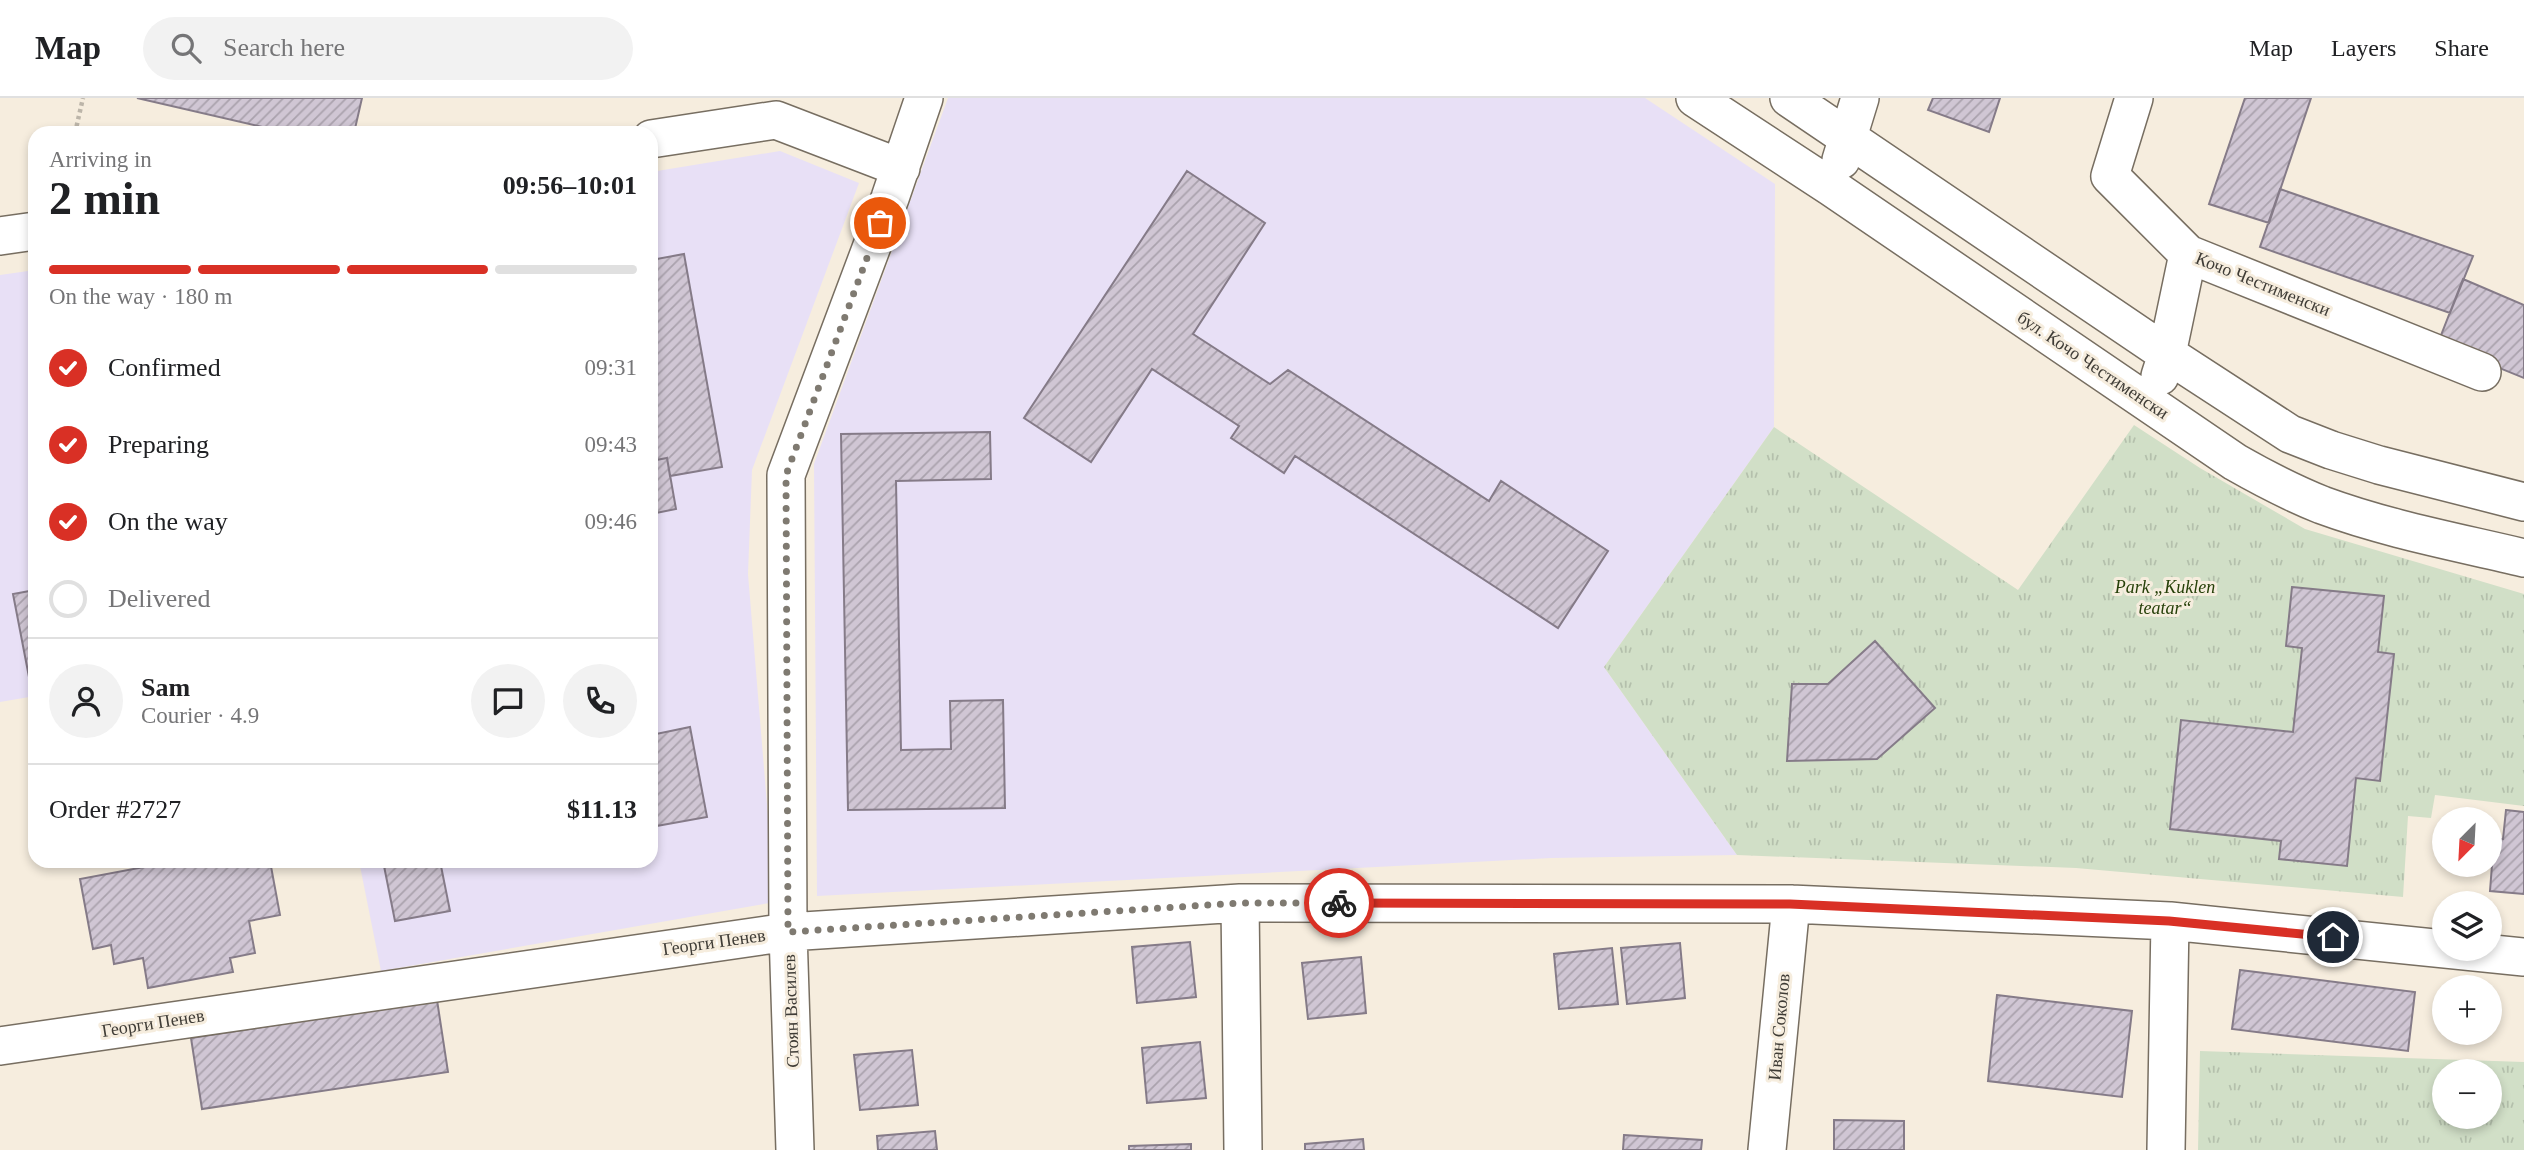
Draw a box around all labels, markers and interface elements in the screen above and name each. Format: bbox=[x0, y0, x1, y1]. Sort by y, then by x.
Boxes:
search box bbox=[143, 17, 633, 80]
icon: search bbox=[167, 29, 205, 67]
text: Map bbox=[35, 30, 101, 66]
text: Search here bbox=[223, 33, 345, 62]
text: Map bbox=[2249, 35, 2293, 61]
text: Layers bbox=[2331, 35, 2396, 61]
text: Share bbox=[2434, 35, 2489, 61]
text: Arriving in bbox=[49, 147, 152, 172]
text: 09:56–10:01 bbox=[503, 171, 637, 200]
text: 2 min bbox=[49, 173, 160, 224]
pin bbox=[850, 193, 910, 253]
icon: bag bbox=[861, 204, 899, 242]
street label: Кочо Честименски bbox=[2193, 248, 2333, 320]
text: On the way · 180 m bbox=[49, 284, 232, 309]
street label: бул. Кочо Честименски bbox=[2014, 307, 2173, 423]
icon: check bbox=[49, 349, 87, 387]
text: Confirmed bbox=[108, 353, 221, 382]
text: 09:31 bbox=[585, 355, 637, 380]
icon: check bbox=[49, 426, 87, 464]
text: Preparing bbox=[108, 430, 209, 459]
text: 09:43 bbox=[585, 432, 637, 457]
icon: check bbox=[49, 503, 87, 541]
text: On the way bbox=[108, 507, 228, 536]
text: 09:46 bbox=[585, 509, 637, 534]
park label: Park „Kuklen teatar“ bbox=[2114, 577, 2215, 618]
text: Delivered bbox=[108, 584, 211, 613]
button: person bbox=[49, 664, 123, 738]
button: chat bbox=[471, 664, 545, 738]
button: phone bbox=[563, 664, 637, 738]
text: Sam bbox=[141, 673, 190, 702]
text: Courier · 4.9 bbox=[141, 703, 259, 728]
text: Order #2727 bbox=[49, 795, 181, 824]
text: $11.13 bbox=[567, 795, 637, 824]
north arrow bbox=[2432, 807, 2502, 877]
map controls bbox=[2432, 807, 2502, 1129]
courier bbox=[1304, 868, 1374, 938]
icon: bike bbox=[1320, 884, 1358, 922]
button: layers bbox=[2432, 891, 2502, 961]
pin bbox=[2303, 907, 2363, 967]
icon: home bbox=[2314, 918, 2352, 956]
street label: Георги Пенев bbox=[661, 925, 767, 959]
street label: Стоян Василев bbox=[779, 954, 803, 1068]
street label: Иван Соколов bbox=[1764, 973, 1794, 1081]
button: + bbox=[2432, 975, 2502, 1045]
street label: Георги Пенев bbox=[100, 1005, 206, 1041]
button: − bbox=[2432, 1059, 2502, 1129]

